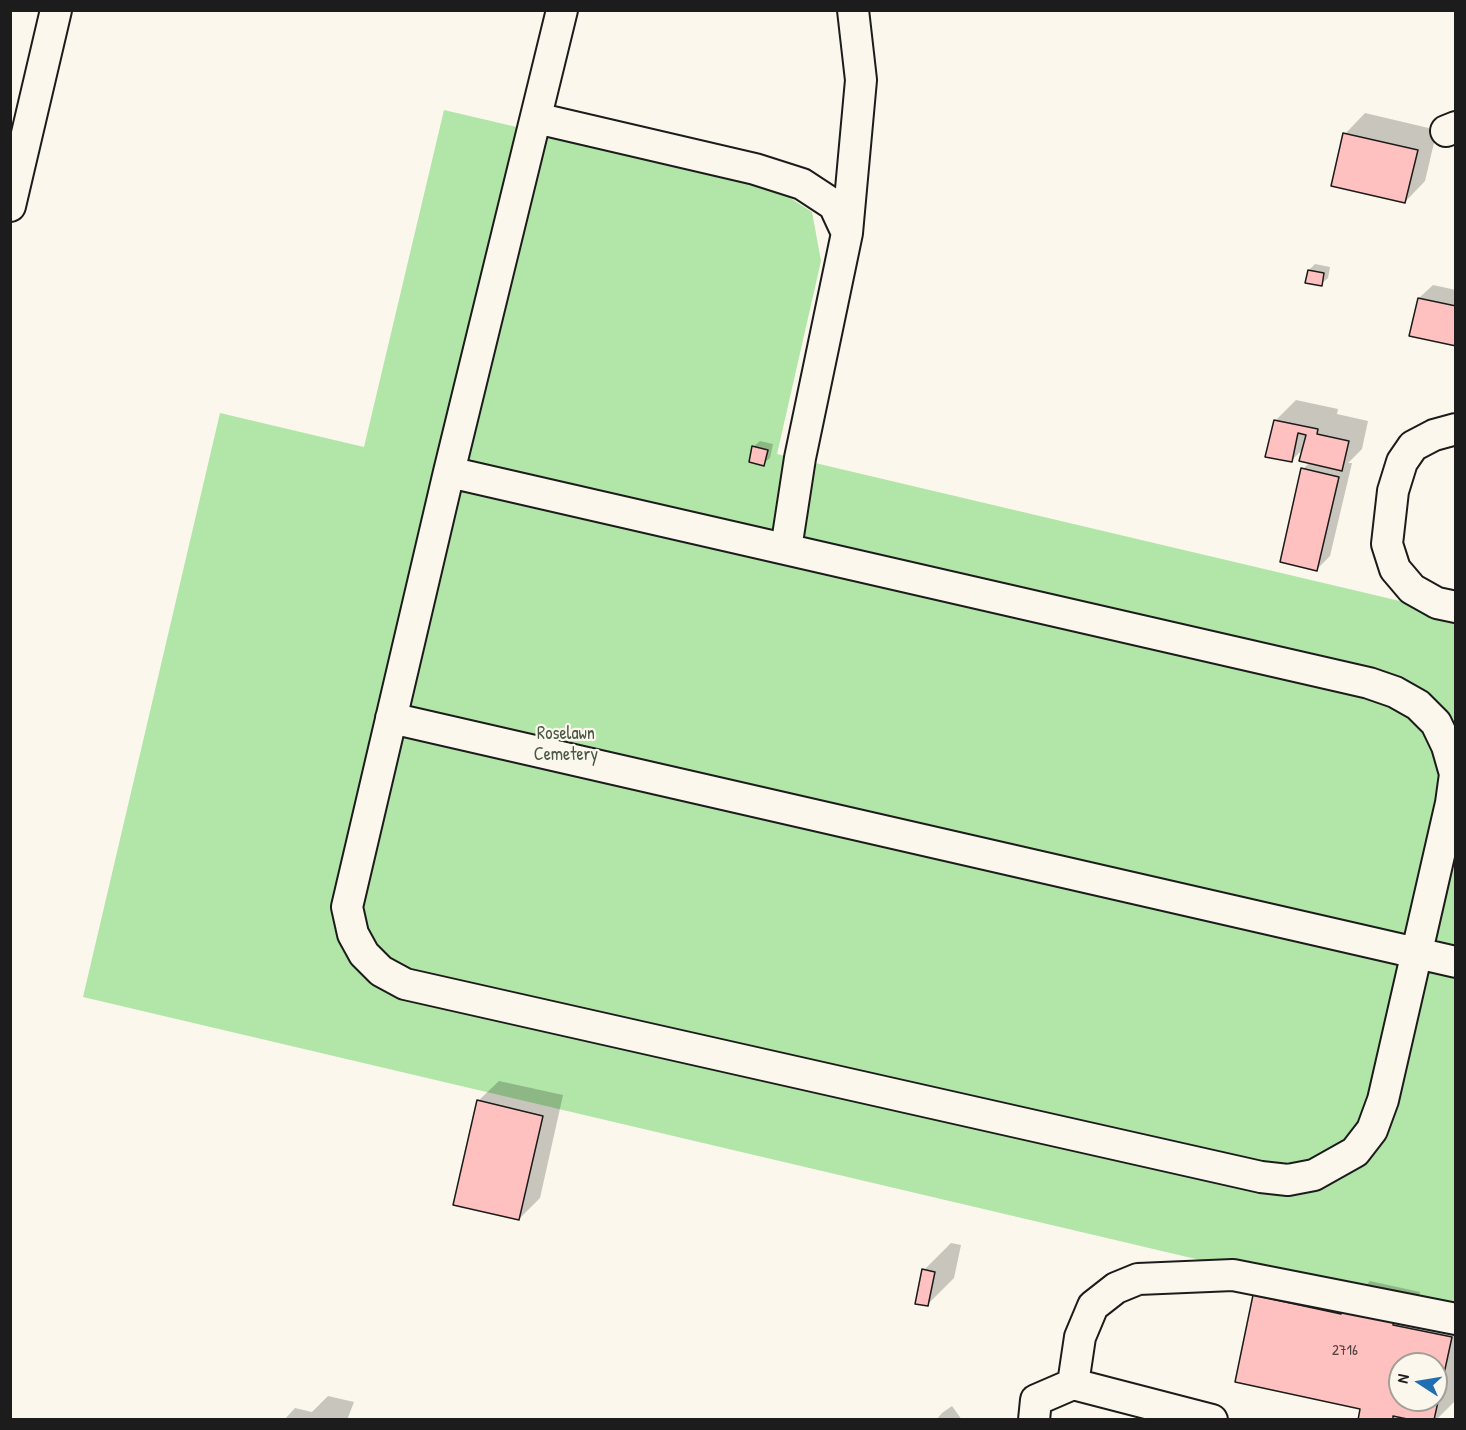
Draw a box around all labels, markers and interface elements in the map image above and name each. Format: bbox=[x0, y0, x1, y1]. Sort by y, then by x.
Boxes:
park label: Roselawn Cemetery bbox=[534, 723, 598, 766]
house number: 2716 bbox=[1332, 1342, 1358, 1360]
north arrow bbox=[1388, 1352, 1448, 1412]
text: N bbox=[1391, 1372, 1414, 1385]

